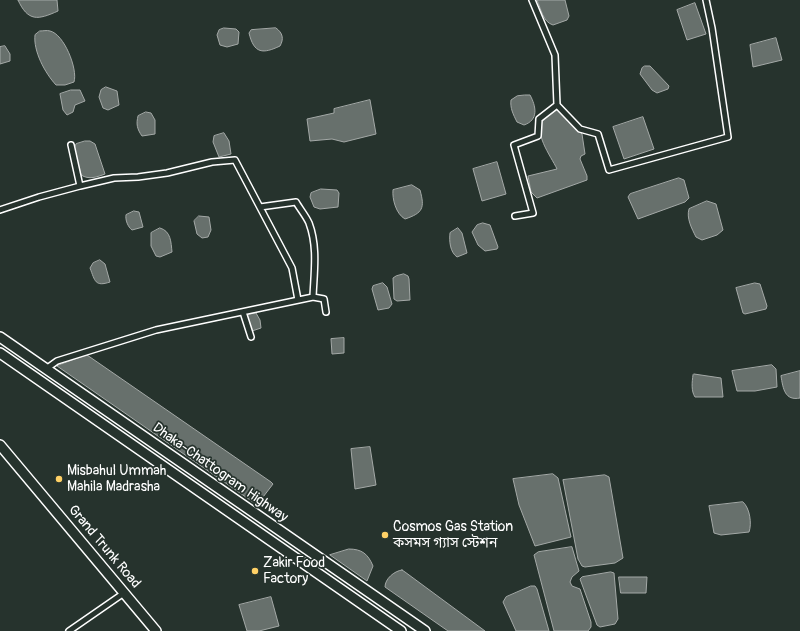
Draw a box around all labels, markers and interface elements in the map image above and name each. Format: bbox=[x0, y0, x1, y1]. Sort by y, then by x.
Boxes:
street label: Dhaka-Chattogram Highway bbox=[149, 420, 291, 526]
place label: Misbahul Ummah Mahila Madrasha bbox=[67, 463, 166, 496]
marker: Misbahul Ummah Mahila Madrasha bbox=[54, 474, 64, 484]
street label: Grand Trunk Road bbox=[64, 502, 144, 592]
place label: Cosmos Gas Station কসমস গ্যাস স্টেশন bbox=[393, 519, 513, 552]
marker: Cosmos Gas Station কসমস গ্যাস স্টেশন bbox=[380, 530, 390, 540]
place label: Zakir Food Factory bbox=[263, 555, 325, 588]
marker: Zakir Food Factory bbox=[250, 566, 260, 576]

